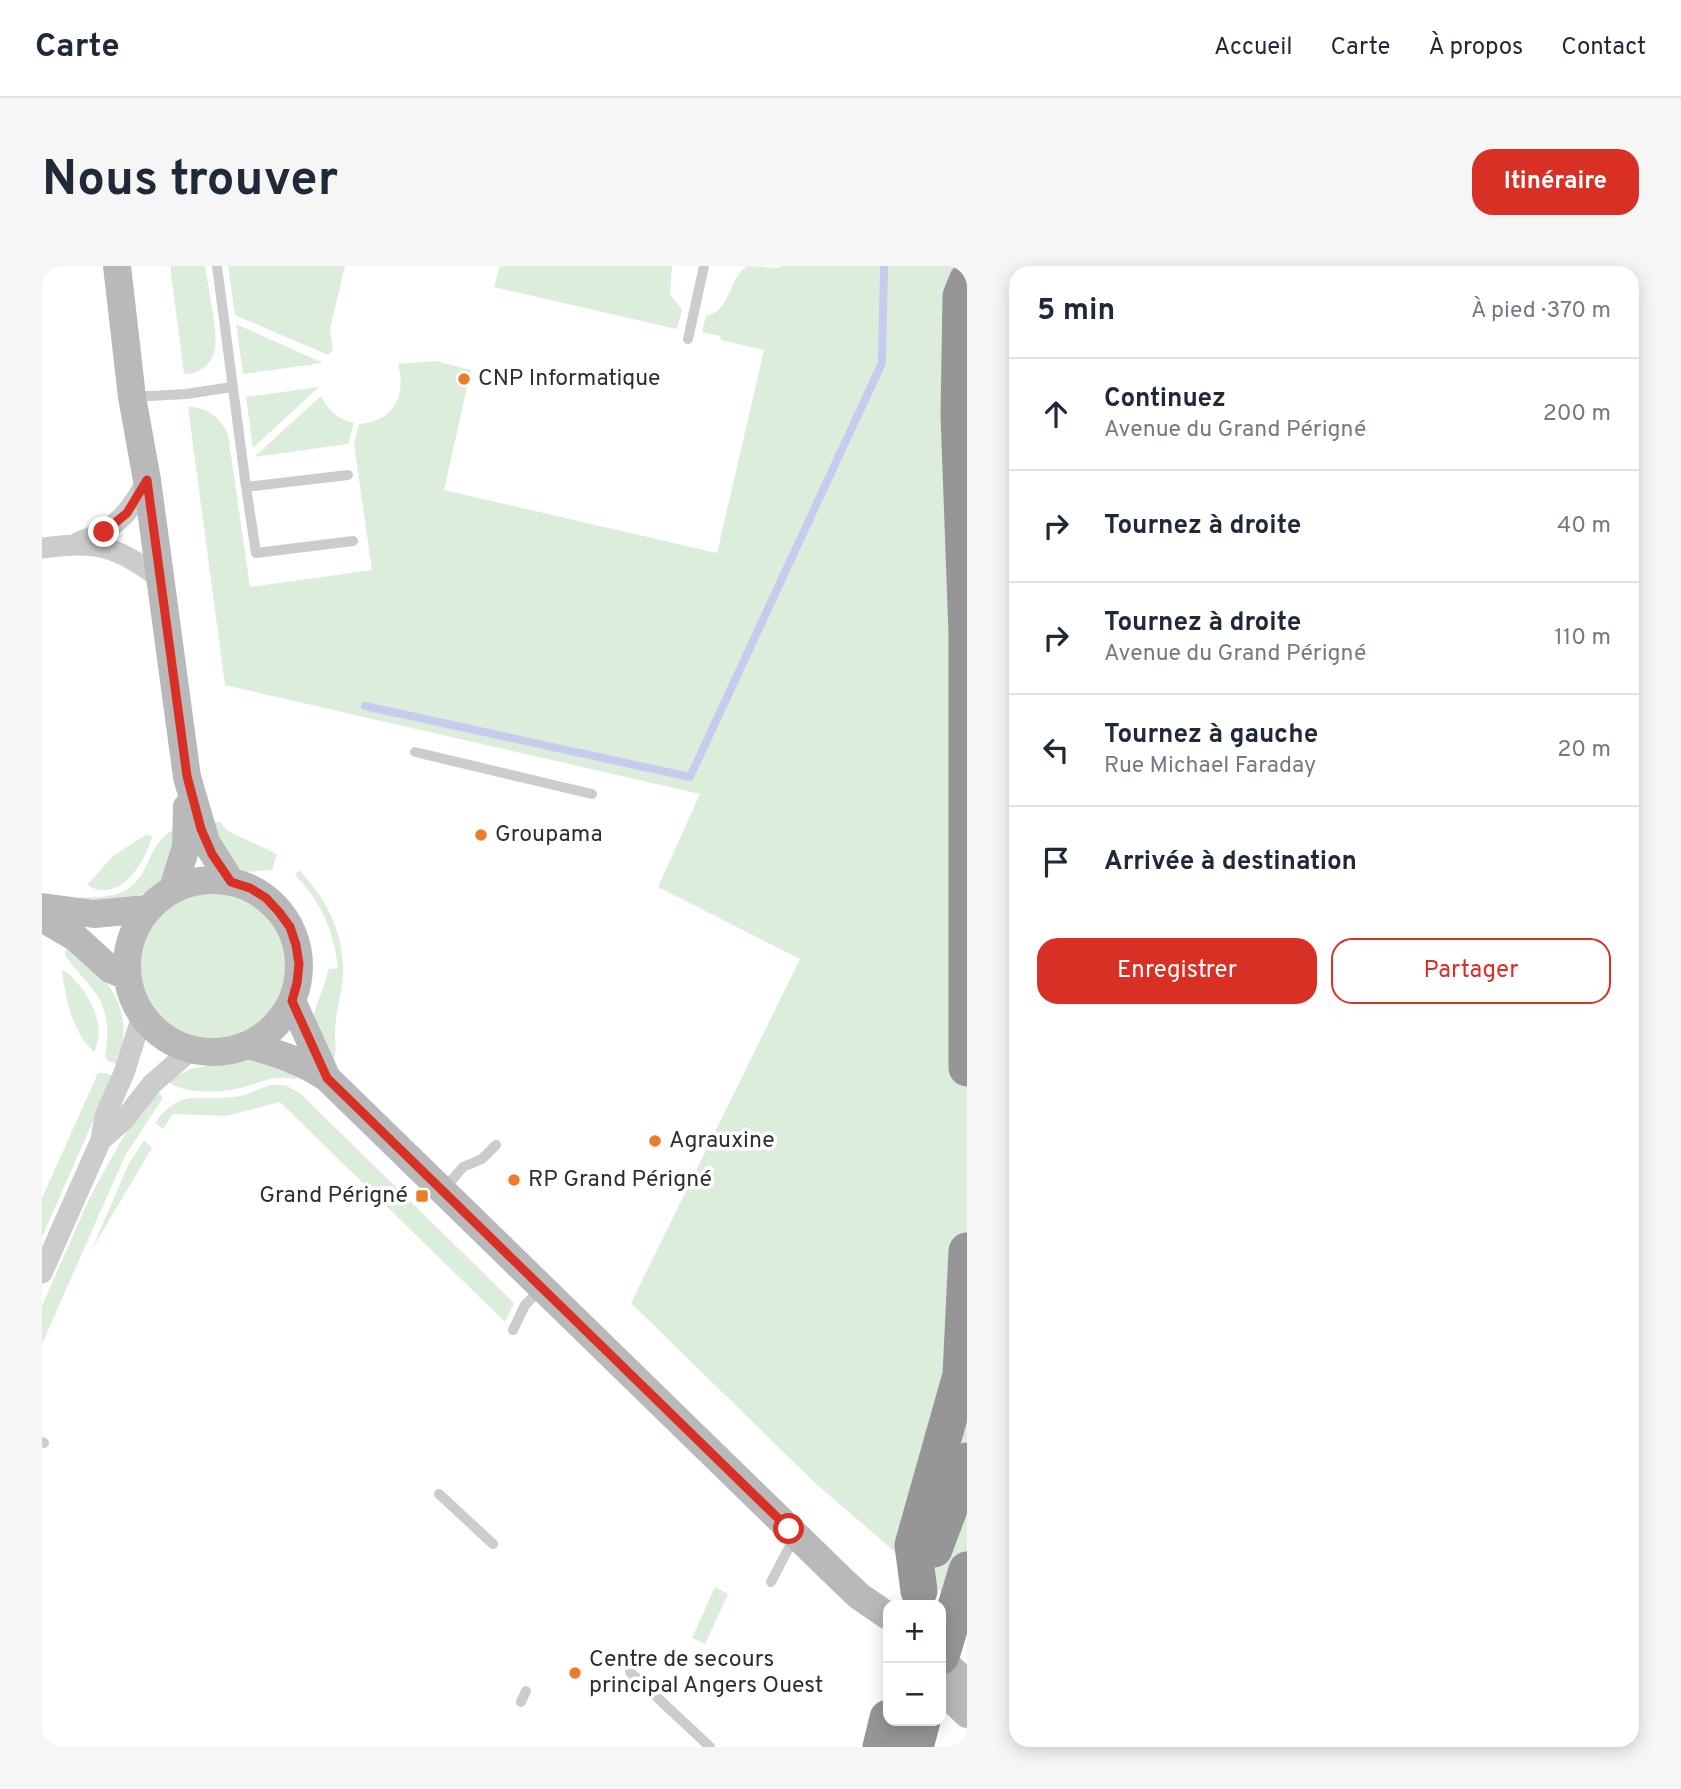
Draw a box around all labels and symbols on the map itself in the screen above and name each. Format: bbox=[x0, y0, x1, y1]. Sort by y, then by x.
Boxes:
place label: CNP Informatique bbox=[478, 365, 660, 394]
marker: CNP Informatique bbox=[456, 371, 472, 387]
route end bbox=[88, 516, 119, 547]
place label: Groupama bbox=[495, 821, 603, 850]
marker: Groupama bbox=[473, 827, 489, 843]
place label: Agrauxine bbox=[669, 1127, 775, 1156]
marker: Agrauxine bbox=[647, 1133, 663, 1149]
place label: RP Grand Périgné bbox=[528, 1166, 712, 1195]
marker: RP Grand Périgné bbox=[506, 1172, 522, 1188]
place label: Grand Périgné bbox=[259, 1182, 408, 1211]
marker: Grand Périgné bbox=[414, 1188, 430, 1204]
route start bbox=[773, 1513, 804, 1544]
place label: Centre de secours principal Angers Ouest bbox=[589, 1646, 823, 1701]
marker: Centre de secours principal Angers Ouest bbox=[567, 1665, 583, 1681]

